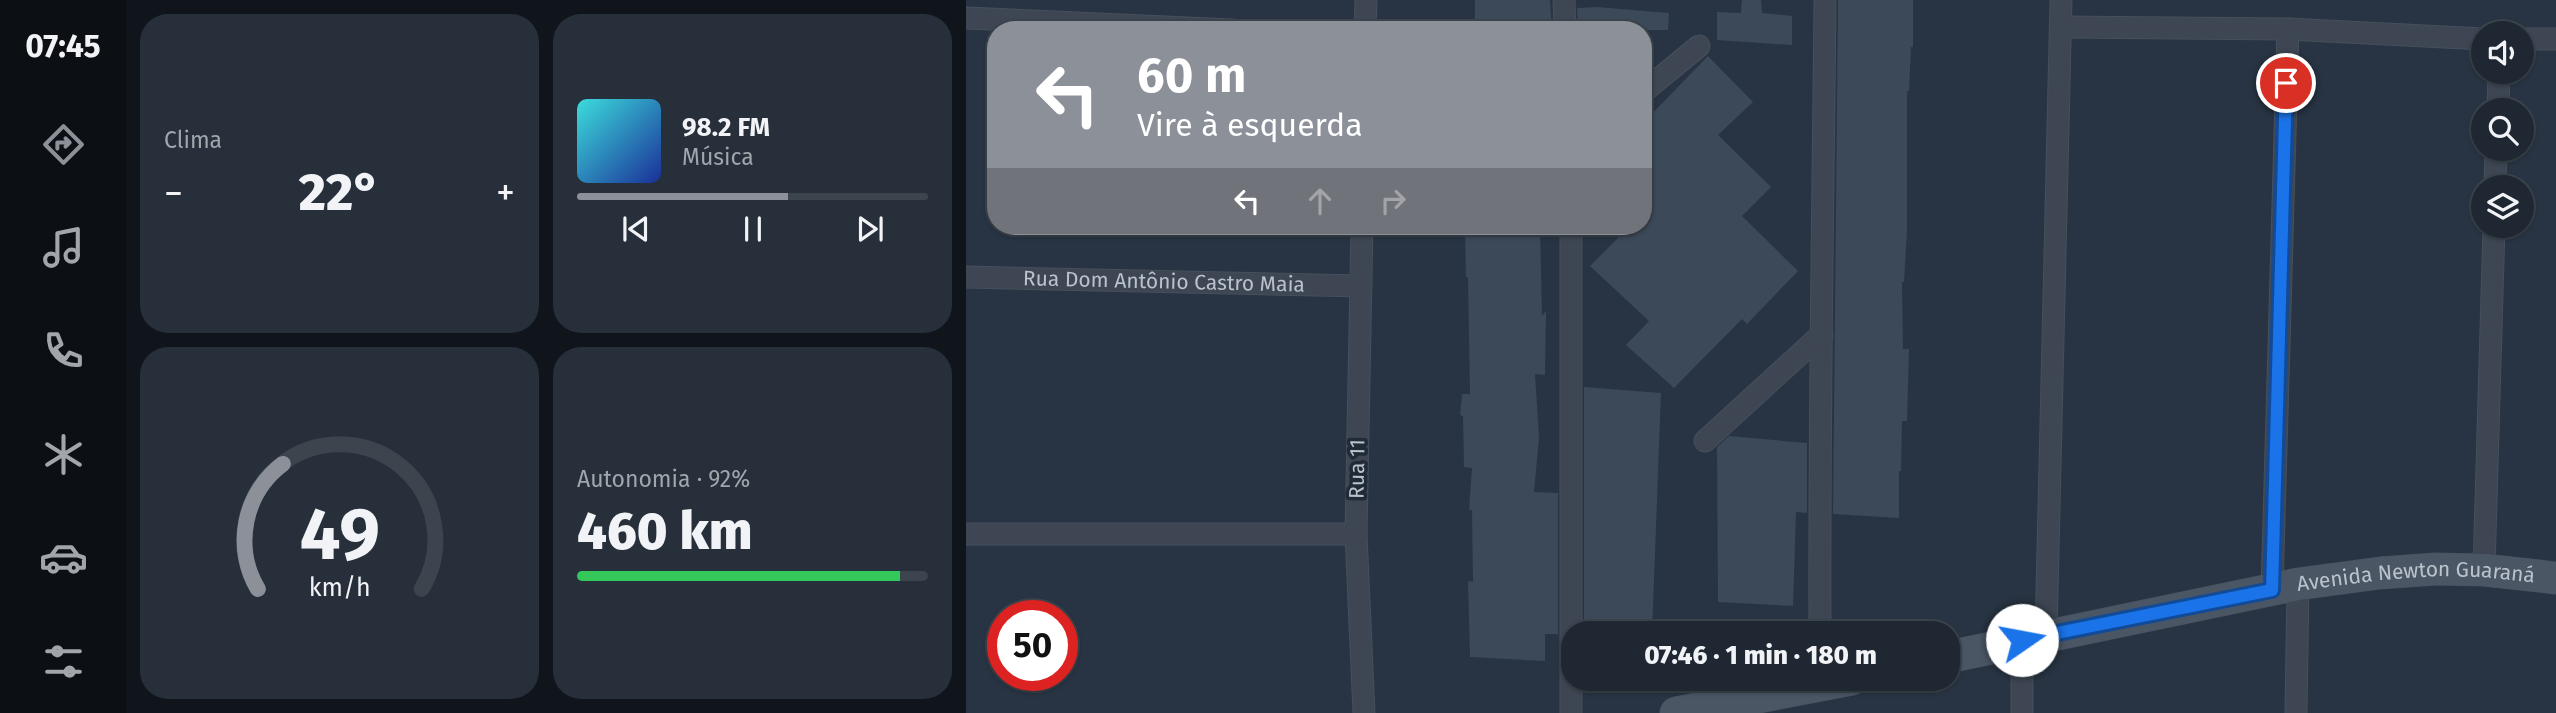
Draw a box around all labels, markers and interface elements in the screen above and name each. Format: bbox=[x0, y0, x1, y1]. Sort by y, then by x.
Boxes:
map controls bbox=[2471, 21, 2534, 238]
button: sound bbox=[2471, 21, 2534, 84]
text: 07:45 bbox=[25, 27, 101, 65]
text: 60 m bbox=[1137, 46, 1246, 105]
icon: left bbox=[1022, 49, 1113, 140]
pin bbox=[2256, 53, 2316, 113]
icon: arrive bbox=[2267, 64, 2305, 102]
button: search bbox=[2471, 98, 2534, 161]
text: Vire à esquerda bbox=[1137, 106, 1363, 144]
text: 98.2 FM bbox=[682, 112, 770, 143]
icon: directions bbox=[39, 120, 88, 169]
text: Clima bbox=[164, 126, 222, 154]
text: Música bbox=[682, 143, 754, 171]
text: 22° bbox=[299, 161, 380, 224]
text: − bbox=[164, 170, 183, 216]
text: + bbox=[496, 170, 515, 216]
button: layers bbox=[2471, 175, 2534, 238]
icon: left bbox=[1228, 182, 1266, 220]
icon: ahead bbox=[1301, 182, 1339, 220]
icon: right bbox=[1374, 182, 1412, 220]
icon: previous bbox=[617, 210, 655, 248]
icon: pause bbox=[734, 210, 772, 248]
icon: next bbox=[851, 210, 889, 248]
icon: music bbox=[39, 223, 88, 272]
street label: Rua Dom Antônio Castro Maia bbox=[1023, 265, 1305, 298]
icon: phone bbox=[39, 326, 88, 375]
icon: climate bbox=[39, 430, 88, 479]
street label: Rua 11 bbox=[1343, 439, 1371, 499]
text: Autonomia · 92% bbox=[577, 465, 750, 493]
text: 49 bbox=[299, 491, 380, 578]
text: 460 km bbox=[577, 500, 753, 563]
icon: car bbox=[39, 533, 88, 582]
street label: Avenida Newton Guaraná bbox=[2295, 556, 2536, 597]
text: km/h bbox=[309, 573, 370, 603]
speed limit sign: 50 bbox=[987, 600, 1078, 691]
position arrow bbox=[1985, 603, 2059, 677]
icon: filters bbox=[39, 637, 88, 686]
text: 07:46 · 1 min · 180 m bbox=[1644, 640, 1877, 671]

